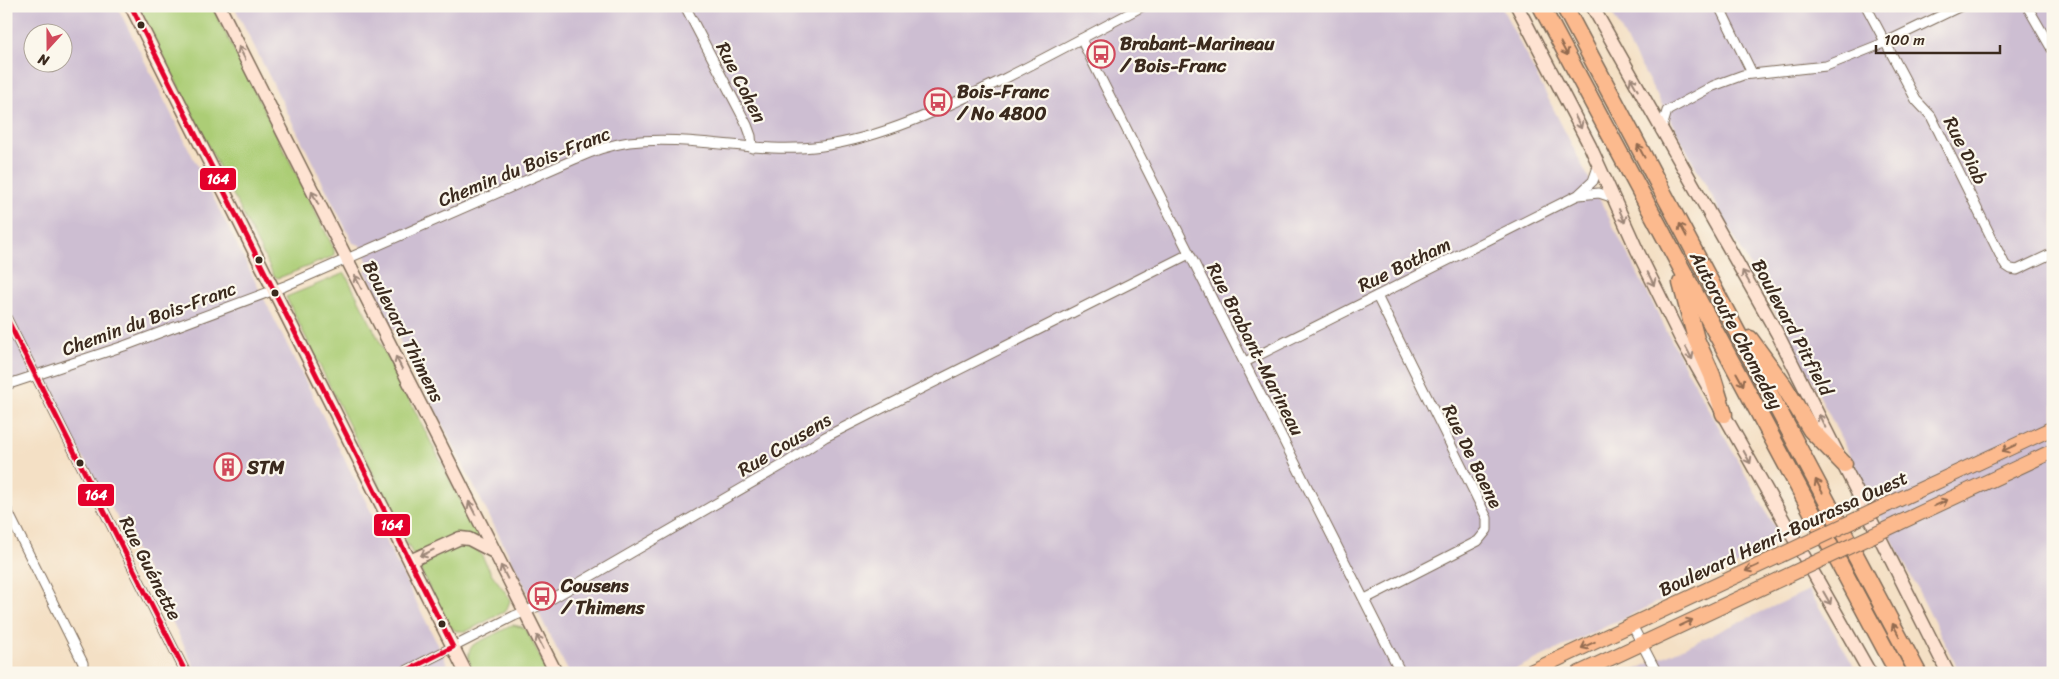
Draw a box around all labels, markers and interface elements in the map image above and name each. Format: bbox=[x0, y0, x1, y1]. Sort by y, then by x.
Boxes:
unlabelled marker bbox=[136, 20, 146, 30]
north arrow bbox=[22, 22, 72, 72]
scale bar bbox=[1876, 22, 2000, 54]
place label: Brabant-Marineau / Bois-Franc bbox=[1119, 27, 1275, 82]
text: 100 m bbox=[1884, 27, 1925, 53]
street label: Rue Cohen bbox=[707, 36, 776, 129]
bus stop icon: Brabant-Marineau / Bois-Franc bbox=[1086, 39, 1116, 69]
one-way arrow bbox=[1559, 42, 1569, 57]
text: N bbox=[34, 46, 53, 73]
one-way arrow bbox=[237, 46, 246, 61]
place label: Bois-Franc / No 4800 bbox=[956, 75, 1049, 130]
one-way arrow bbox=[1629, 76, 1639, 91]
bus stop icon: Bois-Franc / No 4800 bbox=[923, 87, 953, 117]
street label: Rue Diab bbox=[1934, 110, 1997, 190]
one-way arrow bbox=[1573, 115, 1583, 130]
street label: Chemin du Bois-Franc bbox=[433, 117, 616, 216]
one-way arrow bbox=[1636, 144, 1645, 159]
line badge: 164 bbox=[199, 167, 237, 191]
text: 164 bbox=[207, 167, 230, 192]
one-way arrow bbox=[310, 191, 319, 206]
one-way arrow bbox=[1617, 208, 1627, 223]
one-way arrow bbox=[1678, 223, 1687, 238]
street label: Rue Botham bbox=[1352, 228, 1457, 301]
street label: Autoroute Chomedey bbox=[1680, 244, 1792, 416]
street label: Boulevard Pitfield bbox=[1742, 253, 1844, 403]
street label: Boulevard Thimens bbox=[353, 254, 454, 408]
unlabelled marker bbox=[254, 255, 264, 265]
street label: Rue Brabant-Marineau bbox=[1198, 257, 1314, 442]
one-way arrow bbox=[1646, 271, 1656, 286]
one-way arrow bbox=[1740, 271, 1750, 285]
street label: Chemin du Bois-Franc bbox=[57, 272, 241, 365]
one-way arrow bbox=[353, 275, 363, 290]
unlabelled marker bbox=[270, 288, 280, 298]
one-way arrow bbox=[1684, 346, 1694, 361]
one-way arrow bbox=[393, 356, 403, 371]
one-way arrow bbox=[1735, 371, 1745, 386]
street label: Rue De Baene bbox=[1433, 398, 1512, 514]
street label: Rue Cousens bbox=[731, 403, 838, 485]
one-way arrow bbox=[1817, 414, 1826, 429]
one-way arrow bbox=[2001, 443, 2016, 453]
one-way arrow bbox=[1742, 449, 1752, 464]
place label: STM bbox=[246, 451, 285, 484]
building icon: STM bbox=[213, 452, 243, 482]
unlabelled marker bbox=[75, 458, 85, 468]
street label: Boulevard Henri-Bourassa Ouest bbox=[1653, 461, 1913, 606]
one-way arrow bbox=[1814, 479, 1824, 494]
line badge: 164 bbox=[77, 483, 115, 507]
text: 164 bbox=[85, 483, 108, 508]
one-way arrow bbox=[1933, 498, 1948, 508]
one-way arrow bbox=[467, 501, 477, 516]
street label: Rue Guénette bbox=[110, 510, 191, 627]
line badge: 164 bbox=[373, 513, 411, 537]
text: 164 bbox=[381, 513, 404, 538]
one-way arrow bbox=[419, 548, 434, 558]
one-way arrow bbox=[1745, 564, 1760, 574]
one-way arrow bbox=[499, 565, 508, 580]
place label: Cousens / Thimens bbox=[560, 569, 646, 624]
bus stop icon: Cousens / Thimens bbox=[527, 581, 557, 611]
one-way arrow bbox=[1823, 591, 1833, 605]
one-way arrow bbox=[1678, 618, 1693, 627]
unlabelled marker bbox=[437, 619, 447, 629]
one-way arrow bbox=[1890, 623, 1900, 637]
one-way arrow bbox=[535, 635, 544, 650]
one-way arrow bbox=[1581, 641, 1596, 650]

